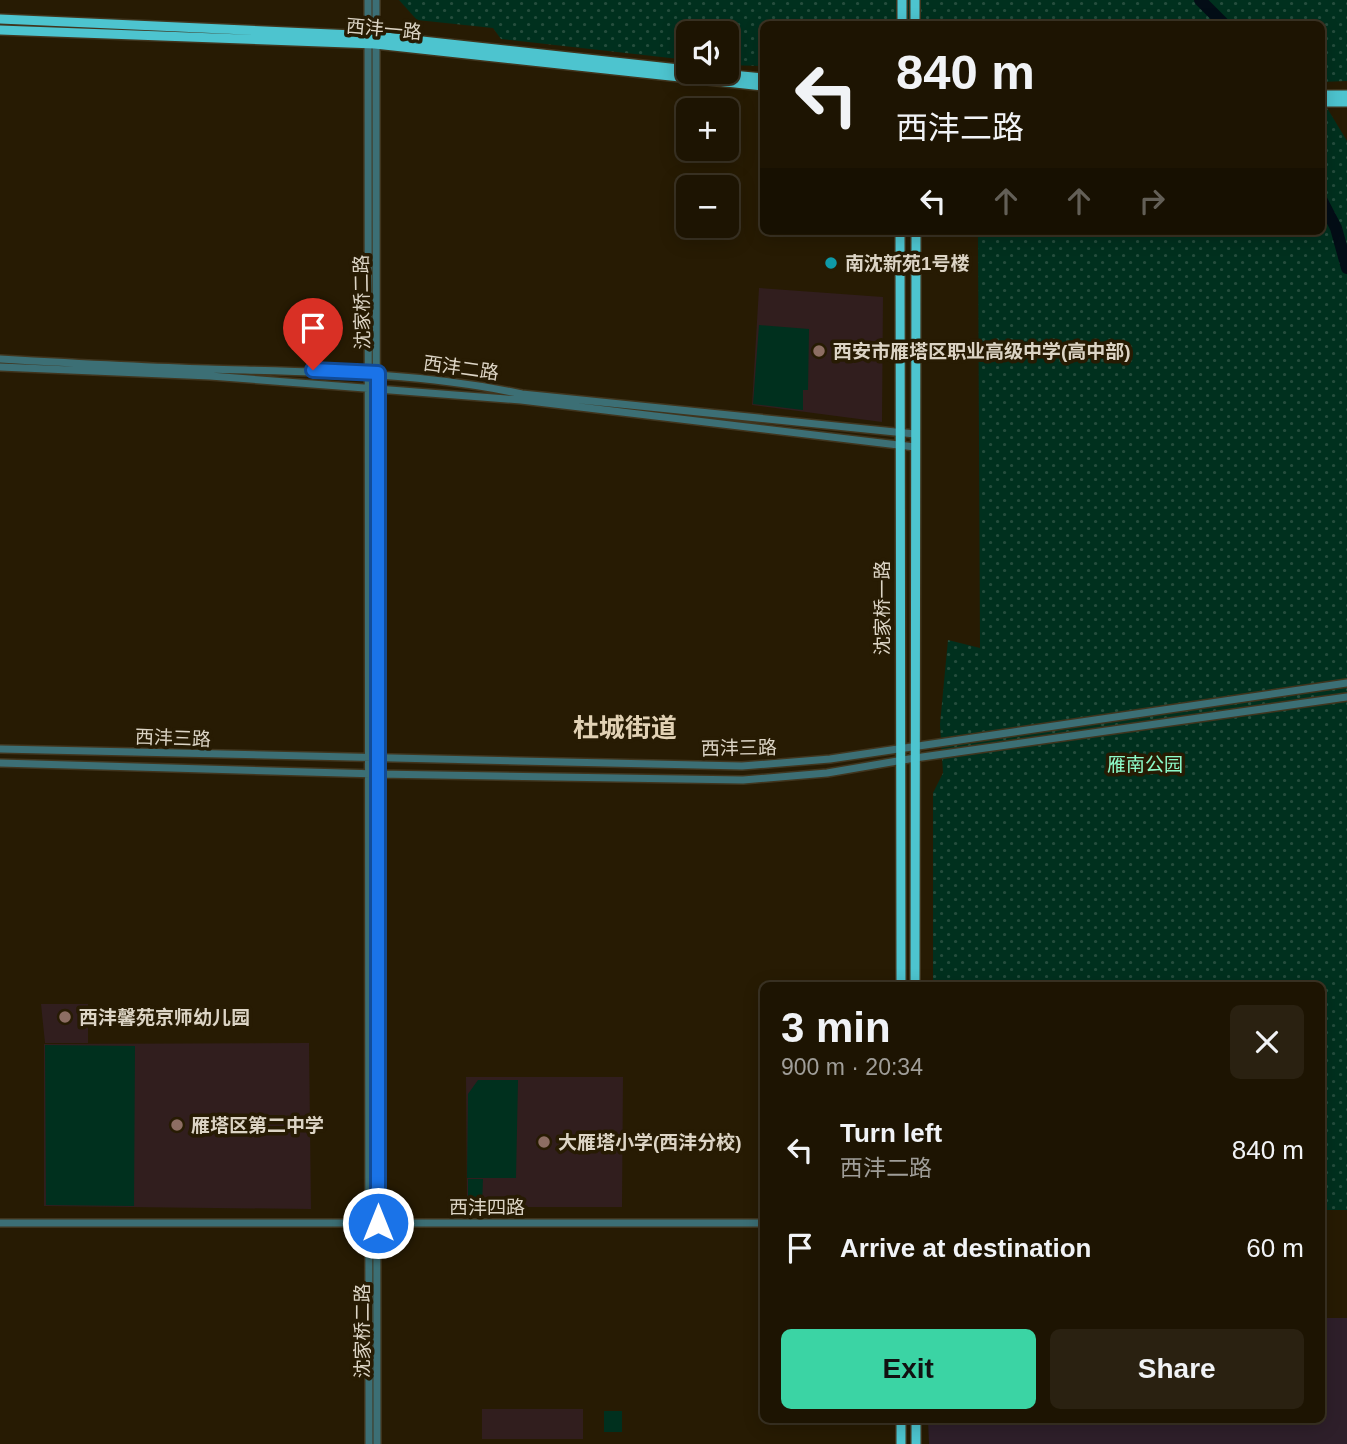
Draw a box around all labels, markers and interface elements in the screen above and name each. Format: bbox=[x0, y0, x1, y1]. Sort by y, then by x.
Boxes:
street label: 西沣一路 bbox=[345, 15, 423, 43]
map controls bbox=[676, 21, 739, 238]
button: sound bbox=[676, 21, 739, 84]
text: 840 m bbox=[896, 45, 1035, 99]
icon: left bbox=[781, 49, 872, 140]
button: + bbox=[676, 98, 739, 161]
text: 西沣二路 bbox=[896, 110, 1024, 146]
button: − bbox=[676, 175, 739, 238]
icon: left bbox=[914, 182, 952, 220]
icon: ahead bbox=[987, 182, 1025, 220]
icon: ahead bbox=[1060, 182, 1098, 220]
icon: right bbox=[1133, 182, 1171, 220]
place label: 南沈新苑1号楼 bbox=[845, 253, 970, 274]
street label: 沈家桥二路 bbox=[351, 254, 373, 350]
marker: 南沈新苑1号楼 bbox=[823, 255, 839, 271]
pin bbox=[283, 298, 343, 370]
icon: arrive bbox=[294, 309, 332, 347]
place label: 西安市雁塔区职业高级中学(高中部) bbox=[833, 341, 1131, 362]
marker: 西安市雁塔区职业高级中学(高中部) bbox=[811, 343, 827, 359]
street label: 西沣二路 bbox=[422, 352, 500, 384]
street label: 沈家桥一路 bbox=[872, 560, 893, 656]
district label: 杜城街道 bbox=[573, 713, 677, 743]
street label: 西沣三路 bbox=[135, 726, 211, 750]
street label: 西沣三路 bbox=[701, 737, 777, 759]
park label: 雁南公园 bbox=[1107, 754, 1183, 775]
text: 3 min bbox=[781, 1004, 891, 1051]
button: close bbox=[1230, 1005, 1304, 1079]
place label: 西沣馨苑京师幼儿园 bbox=[79, 1007, 250, 1028]
marker: 西沣馨苑京师幼儿园 bbox=[57, 1009, 73, 1025]
text: 900 m · 20:34 bbox=[781, 1054, 923, 1080]
place label: 雁塔区第二中学 bbox=[191, 1115, 324, 1136]
marker: 雁塔区第二中学 bbox=[169, 1117, 185, 1133]
text: Turn left bbox=[840, 1118, 942, 1148]
icon: left bbox=[781, 1131, 819, 1169]
place label: 大雁塔小学(西沣分校) bbox=[558, 1132, 742, 1153]
marker: 大雁塔小学(西沣分校) bbox=[536, 1134, 552, 1150]
text: 840 m bbox=[1232, 1135, 1304, 1165]
text: 西沣二路 bbox=[840, 1155, 932, 1181]
position arrow bbox=[341, 1186, 415, 1260]
street label: 西沣四路 bbox=[449, 1197, 525, 1218]
icon: arrive bbox=[781, 1229, 819, 1267]
text: Arrive at destination bbox=[840, 1233, 1091, 1263]
text: 60 m bbox=[1246, 1233, 1304, 1263]
street label: 沈家桥二路 bbox=[352, 1283, 373, 1379]
button: Exit bbox=[781, 1329, 1036, 1409]
button: Share bbox=[1050, 1329, 1304, 1409]

